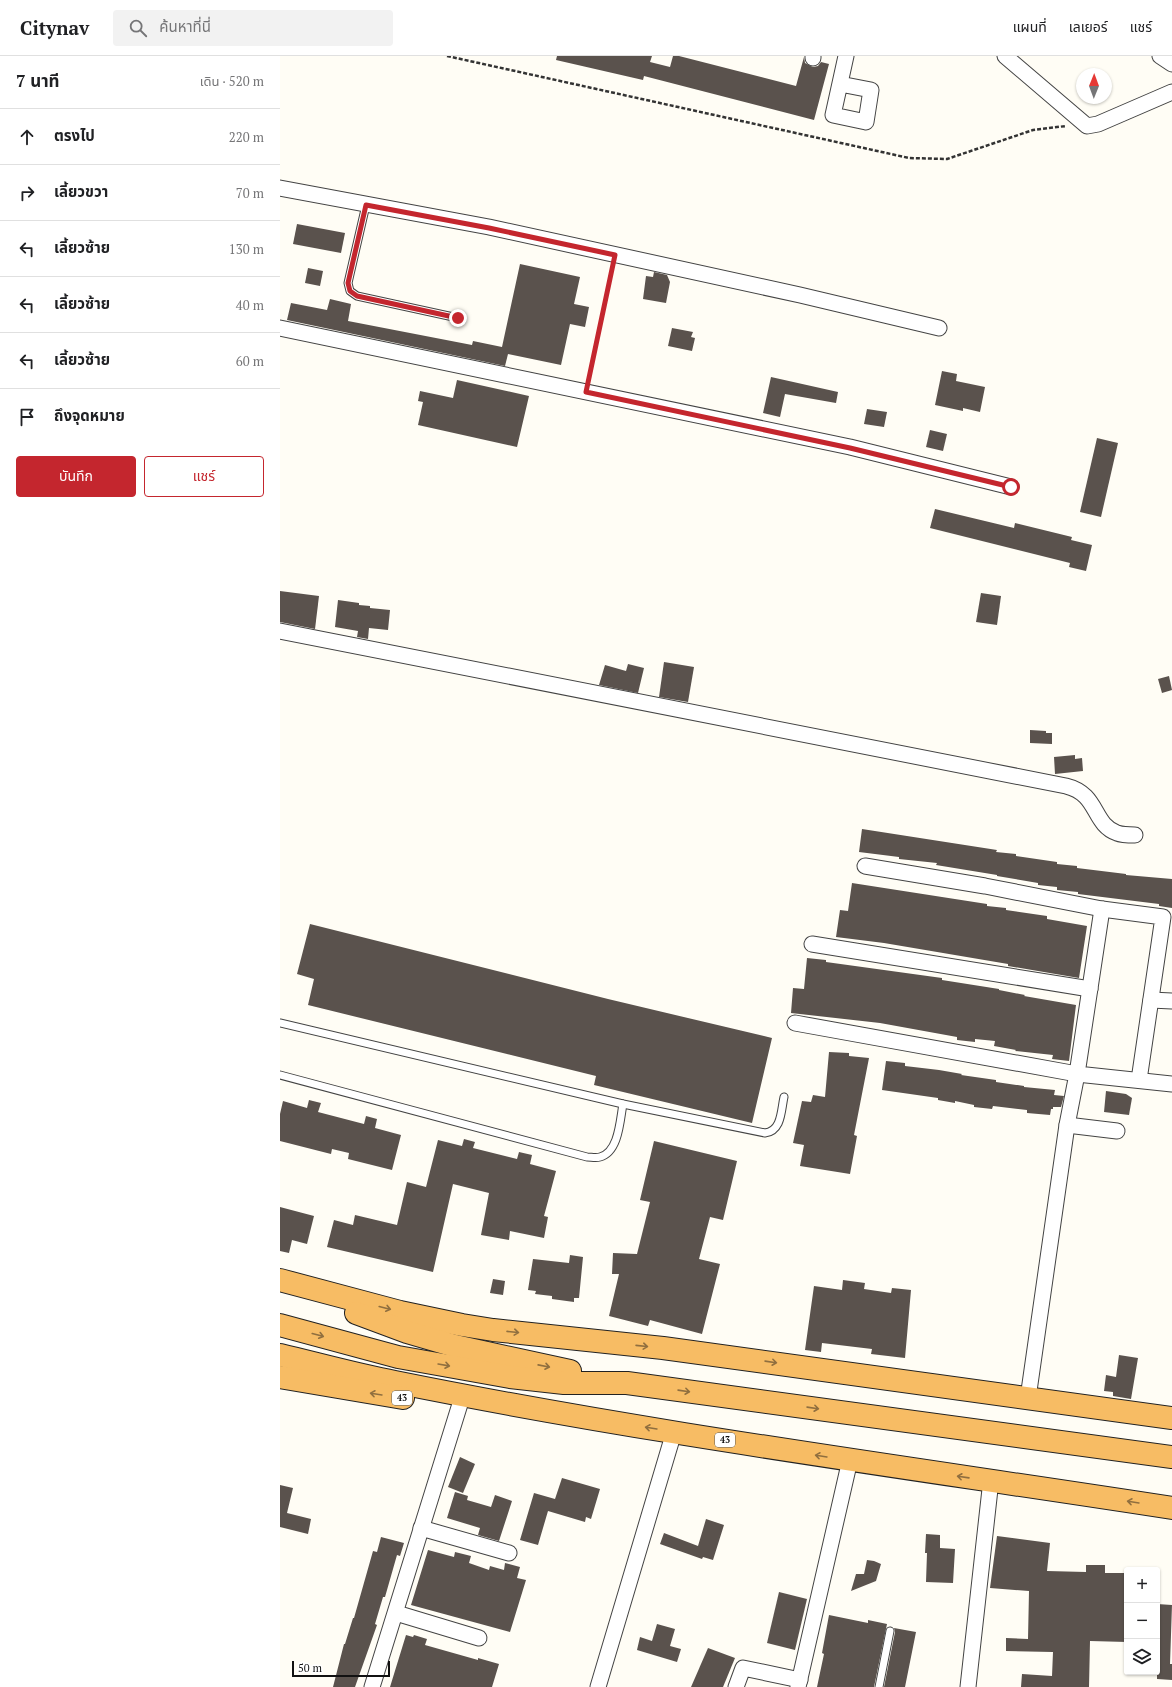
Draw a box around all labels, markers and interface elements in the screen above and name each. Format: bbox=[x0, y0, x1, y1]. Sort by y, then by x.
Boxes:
search box bbox=[113, 10, 393, 46]
text: Citynav bbox=[20, 15, 89, 40]
text: ค้นหาที่นี่ bbox=[159, 16, 211, 36]
icon: search bbox=[127, 17, 149, 39]
text: แผนที่ bbox=[1013, 17, 1047, 36]
text: เลเยอร์ bbox=[1069, 17, 1108, 36]
text: แชร์ bbox=[1130, 17, 1152, 36]
north arrow bbox=[1076, 68, 1112, 104]
text: 7 นาที bbox=[16, 69, 60, 92]
text: เดิน · 520 m bbox=[200, 72, 264, 90]
text: ตรงไป bbox=[54, 125, 95, 145]
icon: ahead bbox=[16, 126, 38, 148]
text: 220 m bbox=[229, 128, 264, 146]
text: เลี้ยวขวา bbox=[54, 181, 108, 201]
icon: right bbox=[16, 182, 38, 204]
text: 70 m bbox=[236, 184, 264, 202]
text: เลี้ยวซ้าย bbox=[54, 237, 110, 257]
icon: left bbox=[16, 238, 38, 260]
text: 130 m bbox=[229, 240, 264, 258]
text: เลี้ยวซ้าย bbox=[54, 293, 110, 313]
icon: left bbox=[16, 294, 38, 316]
text: 40 m bbox=[236, 296, 264, 314]
route end bbox=[449, 309, 467, 327]
text: เลี้ยวซ้าย bbox=[54, 349, 110, 369]
icon: left bbox=[16, 350, 38, 372]
text: 60 m bbox=[236, 352, 264, 370]
text: ถึงจุดหมาย bbox=[54, 405, 125, 425]
icon: arrive bbox=[16, 406, 38, 428]
button: บันทึก bbox=[16, 456, 136, 497]
button: แชร์ bbox=[144, 456, 264, 497]
route start bbox=[1002, 478, 1020, 496]
one-way arrow bbox=[379, 1305, 392, 1312]
one-way arrow bbox=[506, 1328, 519, 1335]
one-way arrow bbox=[311, 1332, 324, 1339]
one-way arrow bbox=[635, 1342, 648, 1349]
one-way arrow bbox=[764, 1358, 777, 1366]
one-way arrow bbox=[437, 1362, 450, 1370]
one-way arrow bbox=[537, 1363, 550, 1371]
one-way arrow bbox=[677, 1387, 690, 1395]
one-way arrow bbox=[369, 1390, 382, 1398]
road number: 43 bbox=[392, 1391, 412, 1405]
one-way arrow bbox=[806, 1404, 819, 1412]
one-way arrow bbox=[645, 1424, 658, 1432]
road number: 43 bbox=[715, 1433, 735, 1447]
one-way arrow bbox=[815, 1451, 828, 1459]
one-way arrow bbox=[957, 1473, 970, 1480]
one-way arrow bbox=[1127, 1498, 1140, 1506]
map controls bbox=[1124, 1567, 1160, 1675]
button: + bbox=[1124, 1567, 1160, 1603]
button: − bbox=[1124, 1603, 1160, 1639]
button: layers bbox=[1124, 1639, 1160, 1675]
scale bar bbox=[292, 1659, 390, 1678]
text: 50 m bbox=[298, 1661, 322, 1675]

